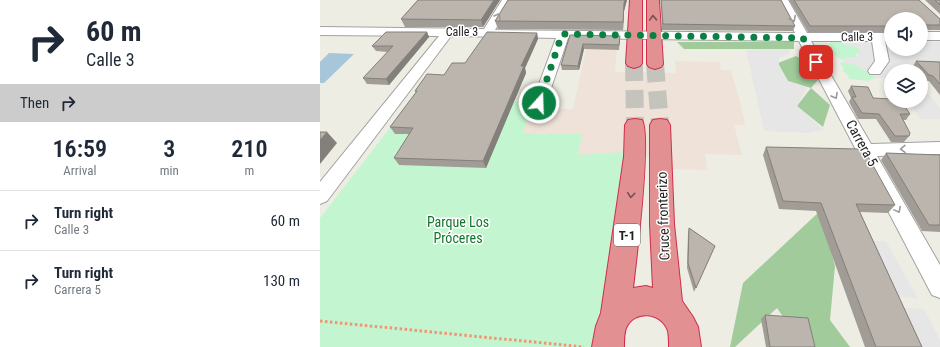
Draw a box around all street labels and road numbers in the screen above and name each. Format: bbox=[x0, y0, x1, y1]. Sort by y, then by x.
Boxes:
street label: Calle 3 bbox=[446, 25, 478, 39]
street label: Calle 3 bbox=[841, 30, 873, 44]
street label: Carrera 5 bbox=[843, 117, 881, 169]
street label: Cruce fronterizo bbox=[653, 171, 673, 261]
road number: T-1 bbox=[614, 224, 640, 246]

